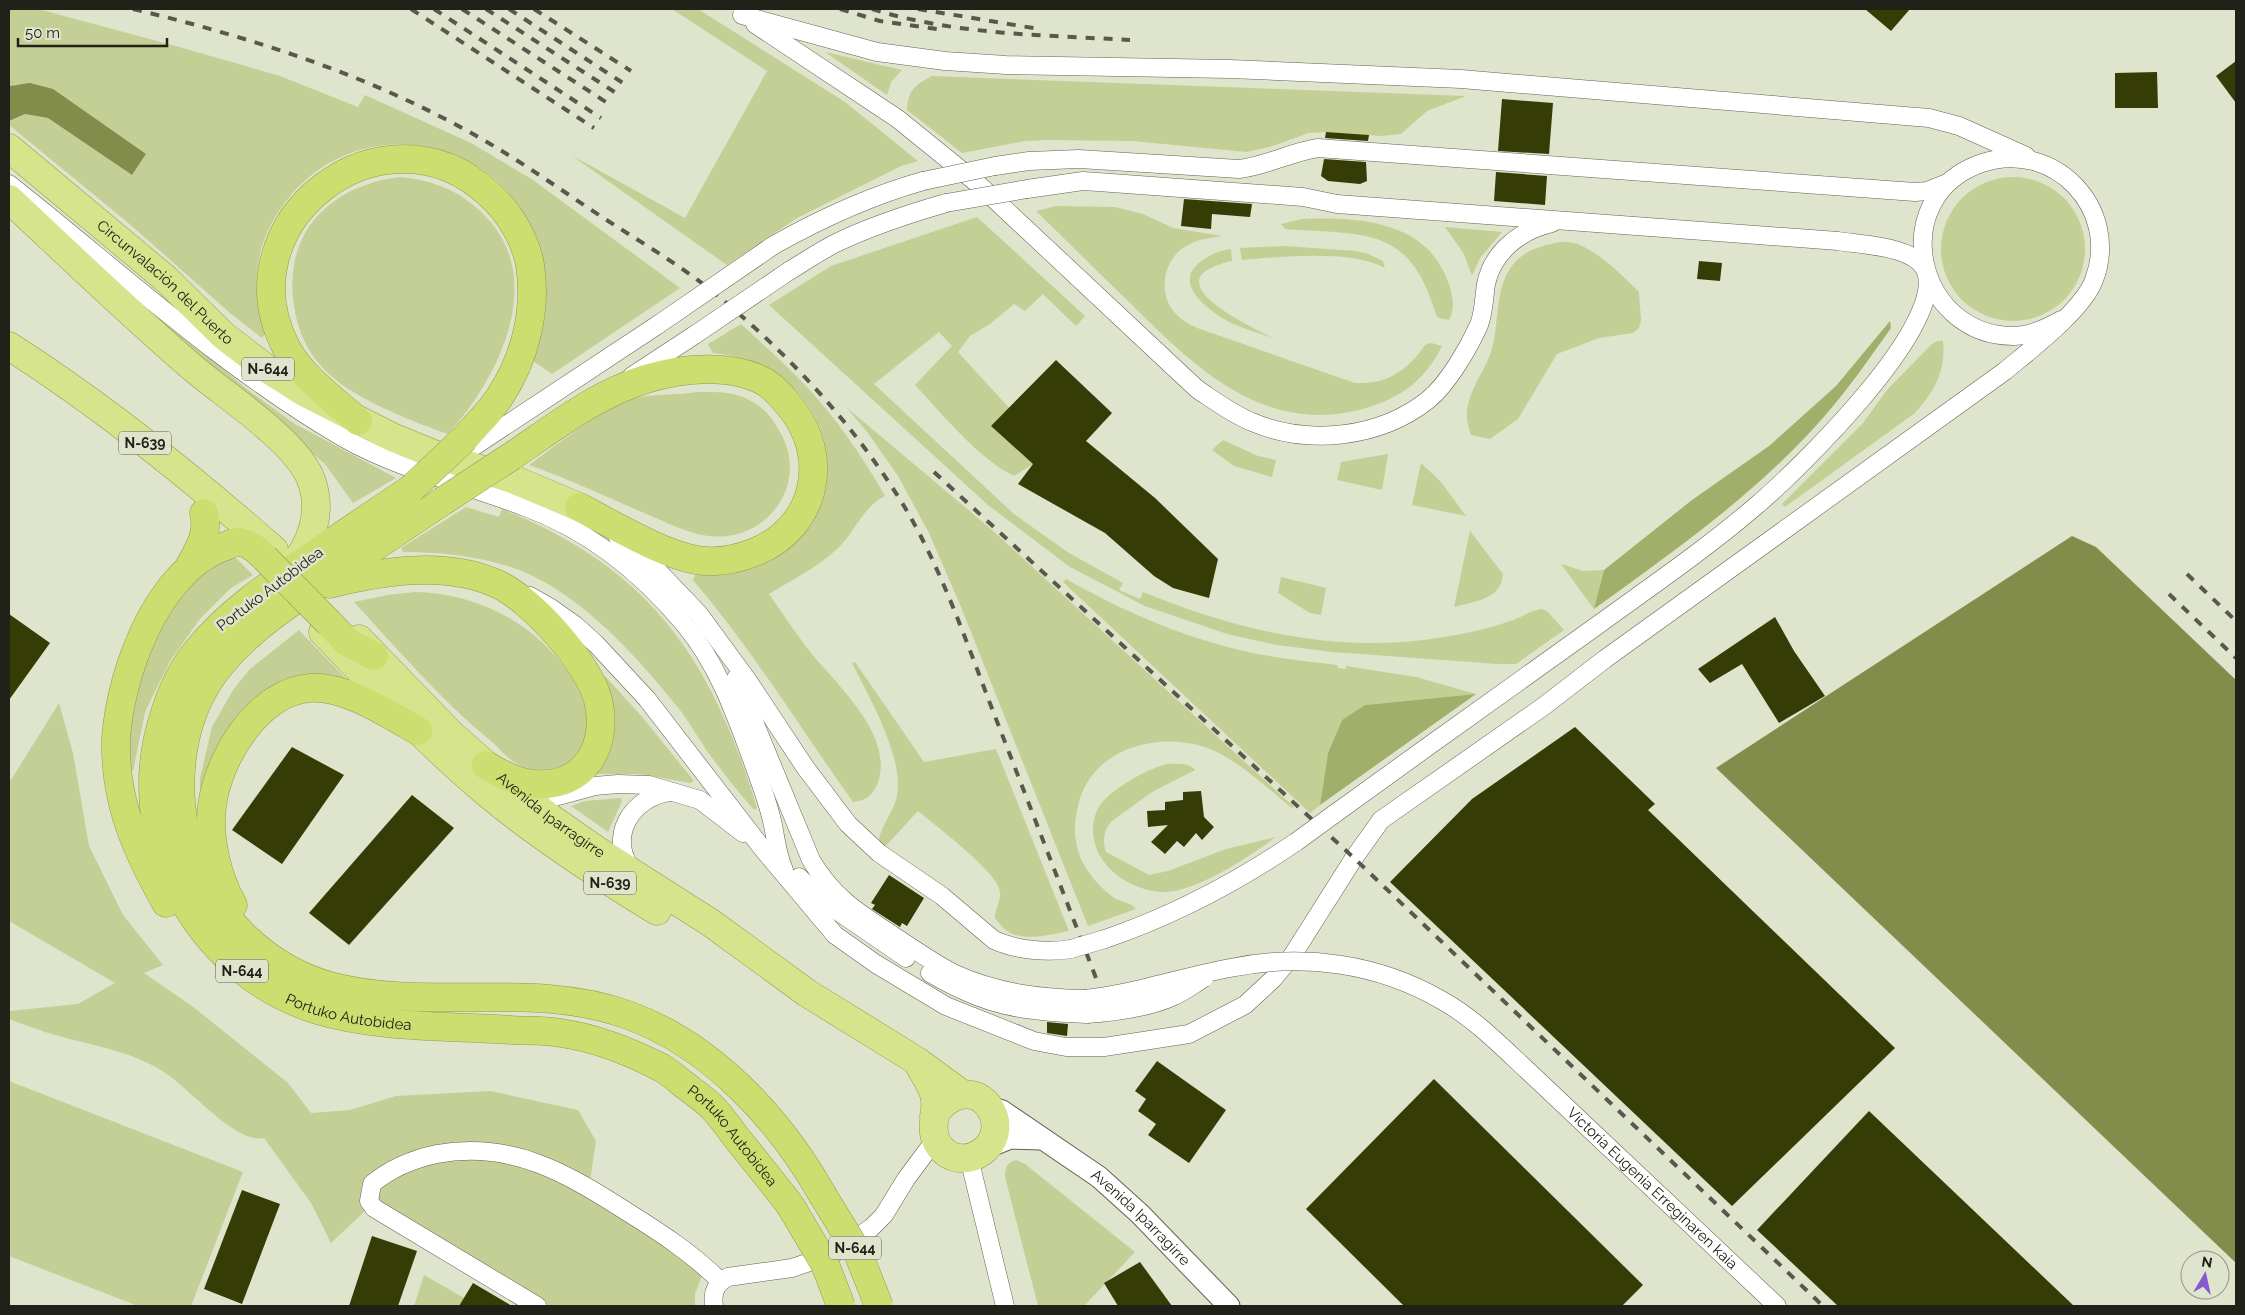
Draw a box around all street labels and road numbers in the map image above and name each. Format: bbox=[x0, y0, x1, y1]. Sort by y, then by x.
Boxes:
street label: Circunvalación del Puerto bbox=[93, 216, 237, 349]
road number: N-644 bbox=[242, 358, 294, 380]
road number: N-639 bbox=[119, 432, 171, 454]
street label: Portuko Autobidea bbox=[213, 543, 327, 635]
street label: Avenida Iparragirre bbox=[493, 769, 608, 862]
road number: N-639 bbox=[584, 871, 636, 894]
road number: N-644 bbox=[216, 959, 268, 982]
street label: Portuko Autobidea bbox=[283, 990, 412, 1034]
street label: Portuko Autobidea bbox=[684, 1081, 781, 1190]
street label: Victoria Eugenia Erreginaren kaia bbox=[1563, 1104, 1741, 1273]
street label: Avenida Iparragirre bbox=[1088, 1165, 1194, 1270]
road number: N-644 bbox=[829, 1236, 881, 1260]

